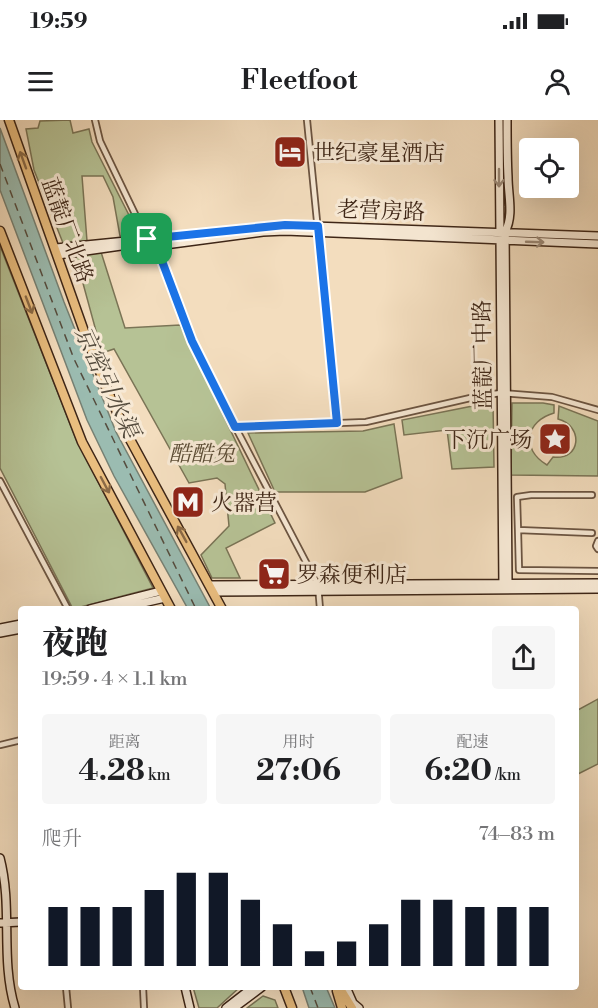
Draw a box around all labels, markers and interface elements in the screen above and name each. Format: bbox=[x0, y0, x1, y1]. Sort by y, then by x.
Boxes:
text: 19:59 bbox=[30, 8, 88, 35]
text: Fleetfoot bbox=[241, 64, 357, 98]
icon: menu bbox=[24, 65, 57, 98]
icon: person bbox=[541, 65, 574, 98]
hotel icon: 世纪豪星酒店 bbox=[272, 134, 308, 170]
map controls bbox=[519, 138, 579, 198]
button: locate bbox=[519, 138, 579, 198]
place label: 世纪豪星酒店 bbox=[313, 140, 445, 167]
one-way arrow bbox=[17, 151, 28, 170]
one-way arrow bbox=[493, 168, 505, 188]
street label: 蓝靛厂北路 bbox=[35, 174, 98, 287]
street label: 老营房路 bbox=[336, 196, 425, 227]
pin bbox=[121, 213, 172, 264]
icon: arrive bbox=[130, 222, 163, 255]
one-way arrow bbox=[524, 236, 544, 247]
one-way arrow bbox=[24, 295, 35, 314]
street label: 蓝靛厂中路 bbox=[469, 300, 498, 410]
water label: 京密引水渠 bbox=[67, 322, 146, 446]
place icon: 下沉广场 bbox=[537, 421, 573, 457]
place label: 下沉广场 bbox=[444, 427, 532, 454]
park label: 酷酷兔 bbox=[169, 441, 236, 468]
one-way arrow bbox=[100, 475, 111, 493]
metro station icon: 火器营 bbox=[170, 484, 206, 520]
place label: 火器营 bbox=[211, 490, 277, 517]
one-way arrow bbox=[176, 526, 188, 543]
supermarket icon: 罗森便利店 bbox=[256, 556, 292, 592]
place label: 罗森便利店 bbox=[297, 562, 407, 589]
text: 夜跑 bbox=[42, 624, 108, 665]
button: share bbox=[492, 626, 555, 689]
text: 19:59 · 4 × 1.1 km bbox=[42, 667, 187, 692]
text: 距离 bbox=[108, 732, 141, 752]
text: 用时 bbox=[282, 732, 315, 752]
text: 配速 bbox=[456, 732, 489, 752]
text: 4.28 bbox=[79, 752, 145, 790]
text: 27:06 bbox=[256, 752, 341, 790]
text: 6:20 bbox=[424, 752, 492, 790]
text: km bbox=[145, 765, 170, 785]
text: /km bbox=[492, 765, 521, 785]
text: 74–83 m bbox=[478, 822, 555, 847]
text: 爬升 bbox=[42, 827, 82, 852]

